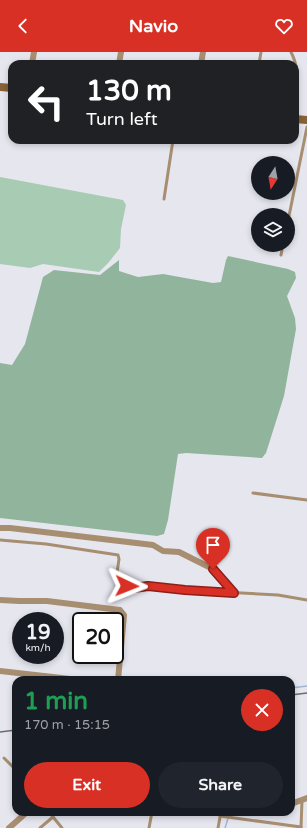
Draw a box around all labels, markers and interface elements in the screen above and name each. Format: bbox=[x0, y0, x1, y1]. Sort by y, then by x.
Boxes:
icon: back bbox=[12, 15, 34, 37]
text: Navio bbox=[129, 15, 178, 37]
icon: heart bbox=[273, 15, 295, 37]
text: 130 m bbox=[86, 74, 172, 108]
icon: left bbox=[20, 76, 72, 128]
text: Turn left bbox=[86, 108, 158, 130]
north arrow bbox=[251, 156, 295, 200]
map controls bbox=[251, 156, 295, 252]
button: layers bbox=[251, 208, 295, 252]
pin bbox=[196, 528, 230, 569]
icon: arrive bbox=[202, 534, 224, 556]
position arrow bbox=[106, 565, 148, 607]
speed limit sign: 20 bbox=[72, 612, 124, 664]
text: 19 bbox=[25, 621, 51, 645]
text: km/h bbox=[25, 642, 51, 654]
text: 1 min bbox=[24, 687, 88, 716]
button: close bbox=[241, 689, 283, 731]
text: 170 m · 15:15 bbox=[24, 717, 110, 733]
button: Exit bbox=[24, 762, 150, 808]
button: Share bbox=[158, 762, 283, 808]

